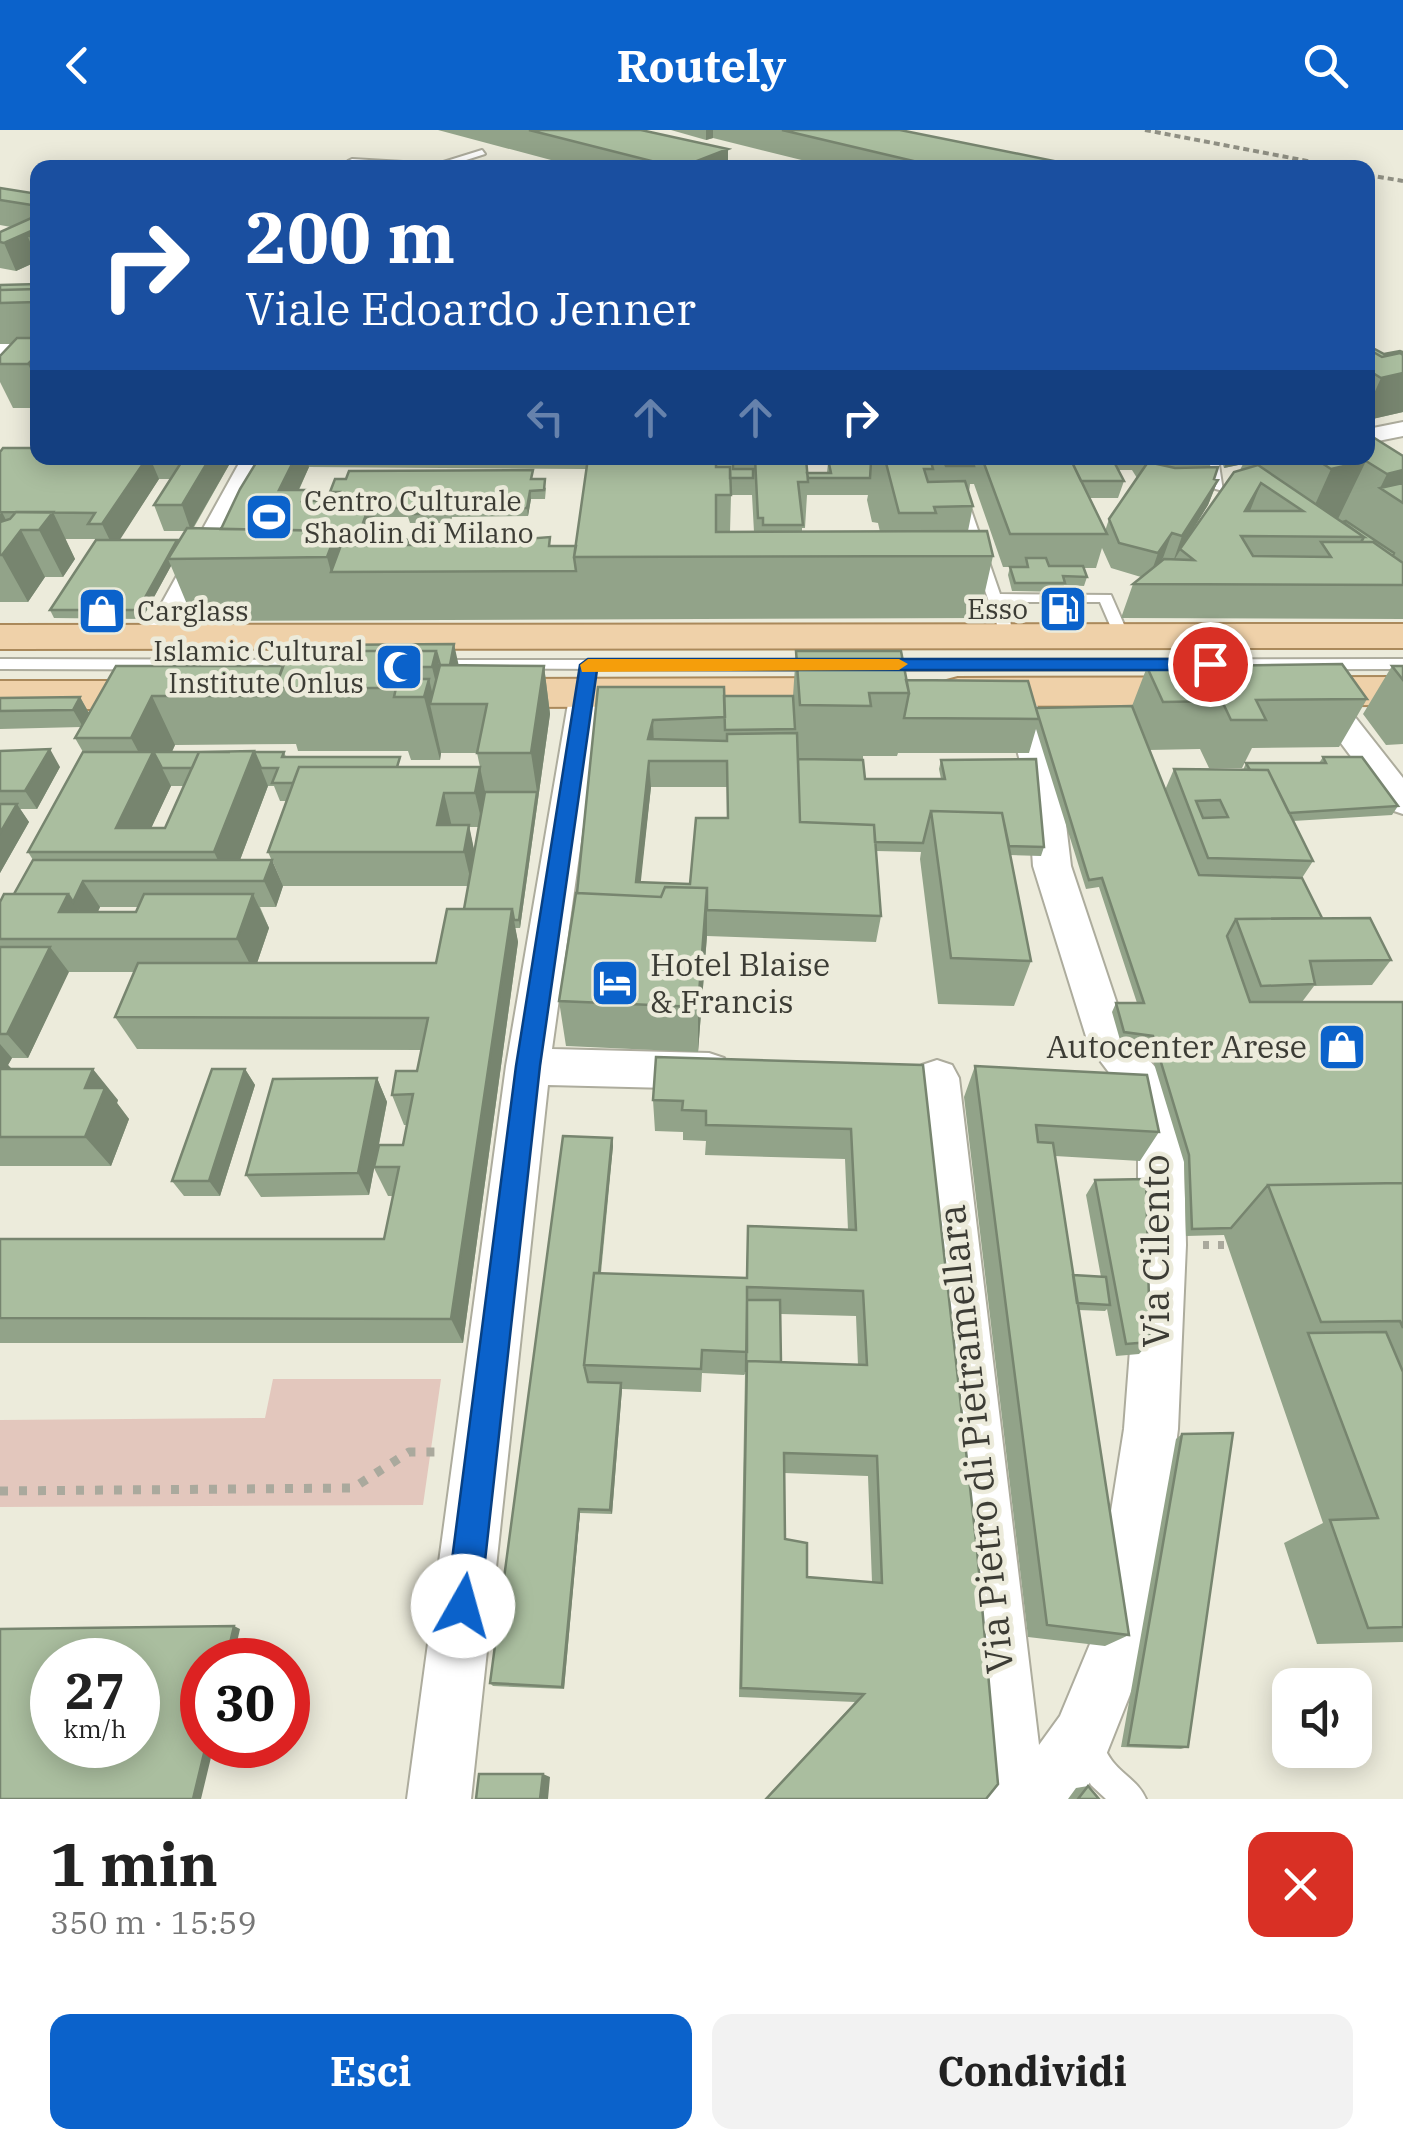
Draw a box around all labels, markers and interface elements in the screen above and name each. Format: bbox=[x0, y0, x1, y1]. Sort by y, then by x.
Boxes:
text: Routely bbox=[617, 36, 786, 94]
icon: back bbox=[50, 38, 105, 93]
icon: search bbox=[1298, 38, 1353, 93]
text: 200 m bbox=[245, 191, 455, 282]
icon: right bbox=[80, 200, 210, 330]
text: Viale Edoardo Jenner bbox=[245, 279, 696, 337]
icon: left bbox=[518, 390, 573, 445]
icon: ahead bbox=[623, 390, 678, 445]
icon: ahead bbox=[728, 390, 783, 445]
icon: right bbox=[833, 390, 888, 445]
place label: Centro Culturale Shaolin di Milano bbox=[304, 482, 534, 551]
sports icon: Centro Culturale Shaolin di Milano bbox=[243, 491, 295, 543]
fuel station icon: Esso bbox=[1037, 583, 1089, 635]
shop icon: Carglass bbox=[76, 585, 128, 637]
place label: Esso bbox=[967, 590, 1028, 627]
place label: Carglass bbox=[137, 592, 249, 629]
pin bbox=[1168, 622, 1253, 707]
place label: Islamic Cultural Institute Onlus bbox=[153, 632, 364, 701]
icon: arrive bbox=[1183, 637, 1238, 692]
mosque icon: Islamic Cultural Institute Onlus bbox=[373, 641, 425, 693]
place label: Hotel Blaise & Francis bbox=[650, 943, 830, 1022]
hotel icon: Hotel Blaise & Francis bbox=[589, 957, 641, 1009]
shop icon: Autocenter Arese bbox=[1316, 1021, 1368, 1073]
place label: Autocenter Arese bbox=[1046, 1025, 1307, 1067]
street label: Via Cilento bbox=[1130, 1154, 1179, 1348]
street label: Via Pietro di Pietramellara bbox=[926, 1202, 1024, 1676]
position arrow bbox=[411, 1554, 515, 1658]
speed limit sign: 30 bbox=[180, 1638, 310, 1768]
text: 27 bbox=[65, 1658, 125, 1723]
map controls bbox=[1272, 1668, 1372, 1768]
button: sound bbox=[1272, 1668, 1372, 1768]
text: km/h bbox=[63, 1712, 127, 1745]
text: 1 min bbox=[50, 1824, 218, 1903]
button: close bbox=[1248, 1832, 1353, 1937]
text: 350 m · 15:59 bbox=[50, 1901, 257, 1943]
button: Esci bbox=[50, 2014, 692, 2129]
button: Condividi bbox=[712, 2014, 1353, 2129]

